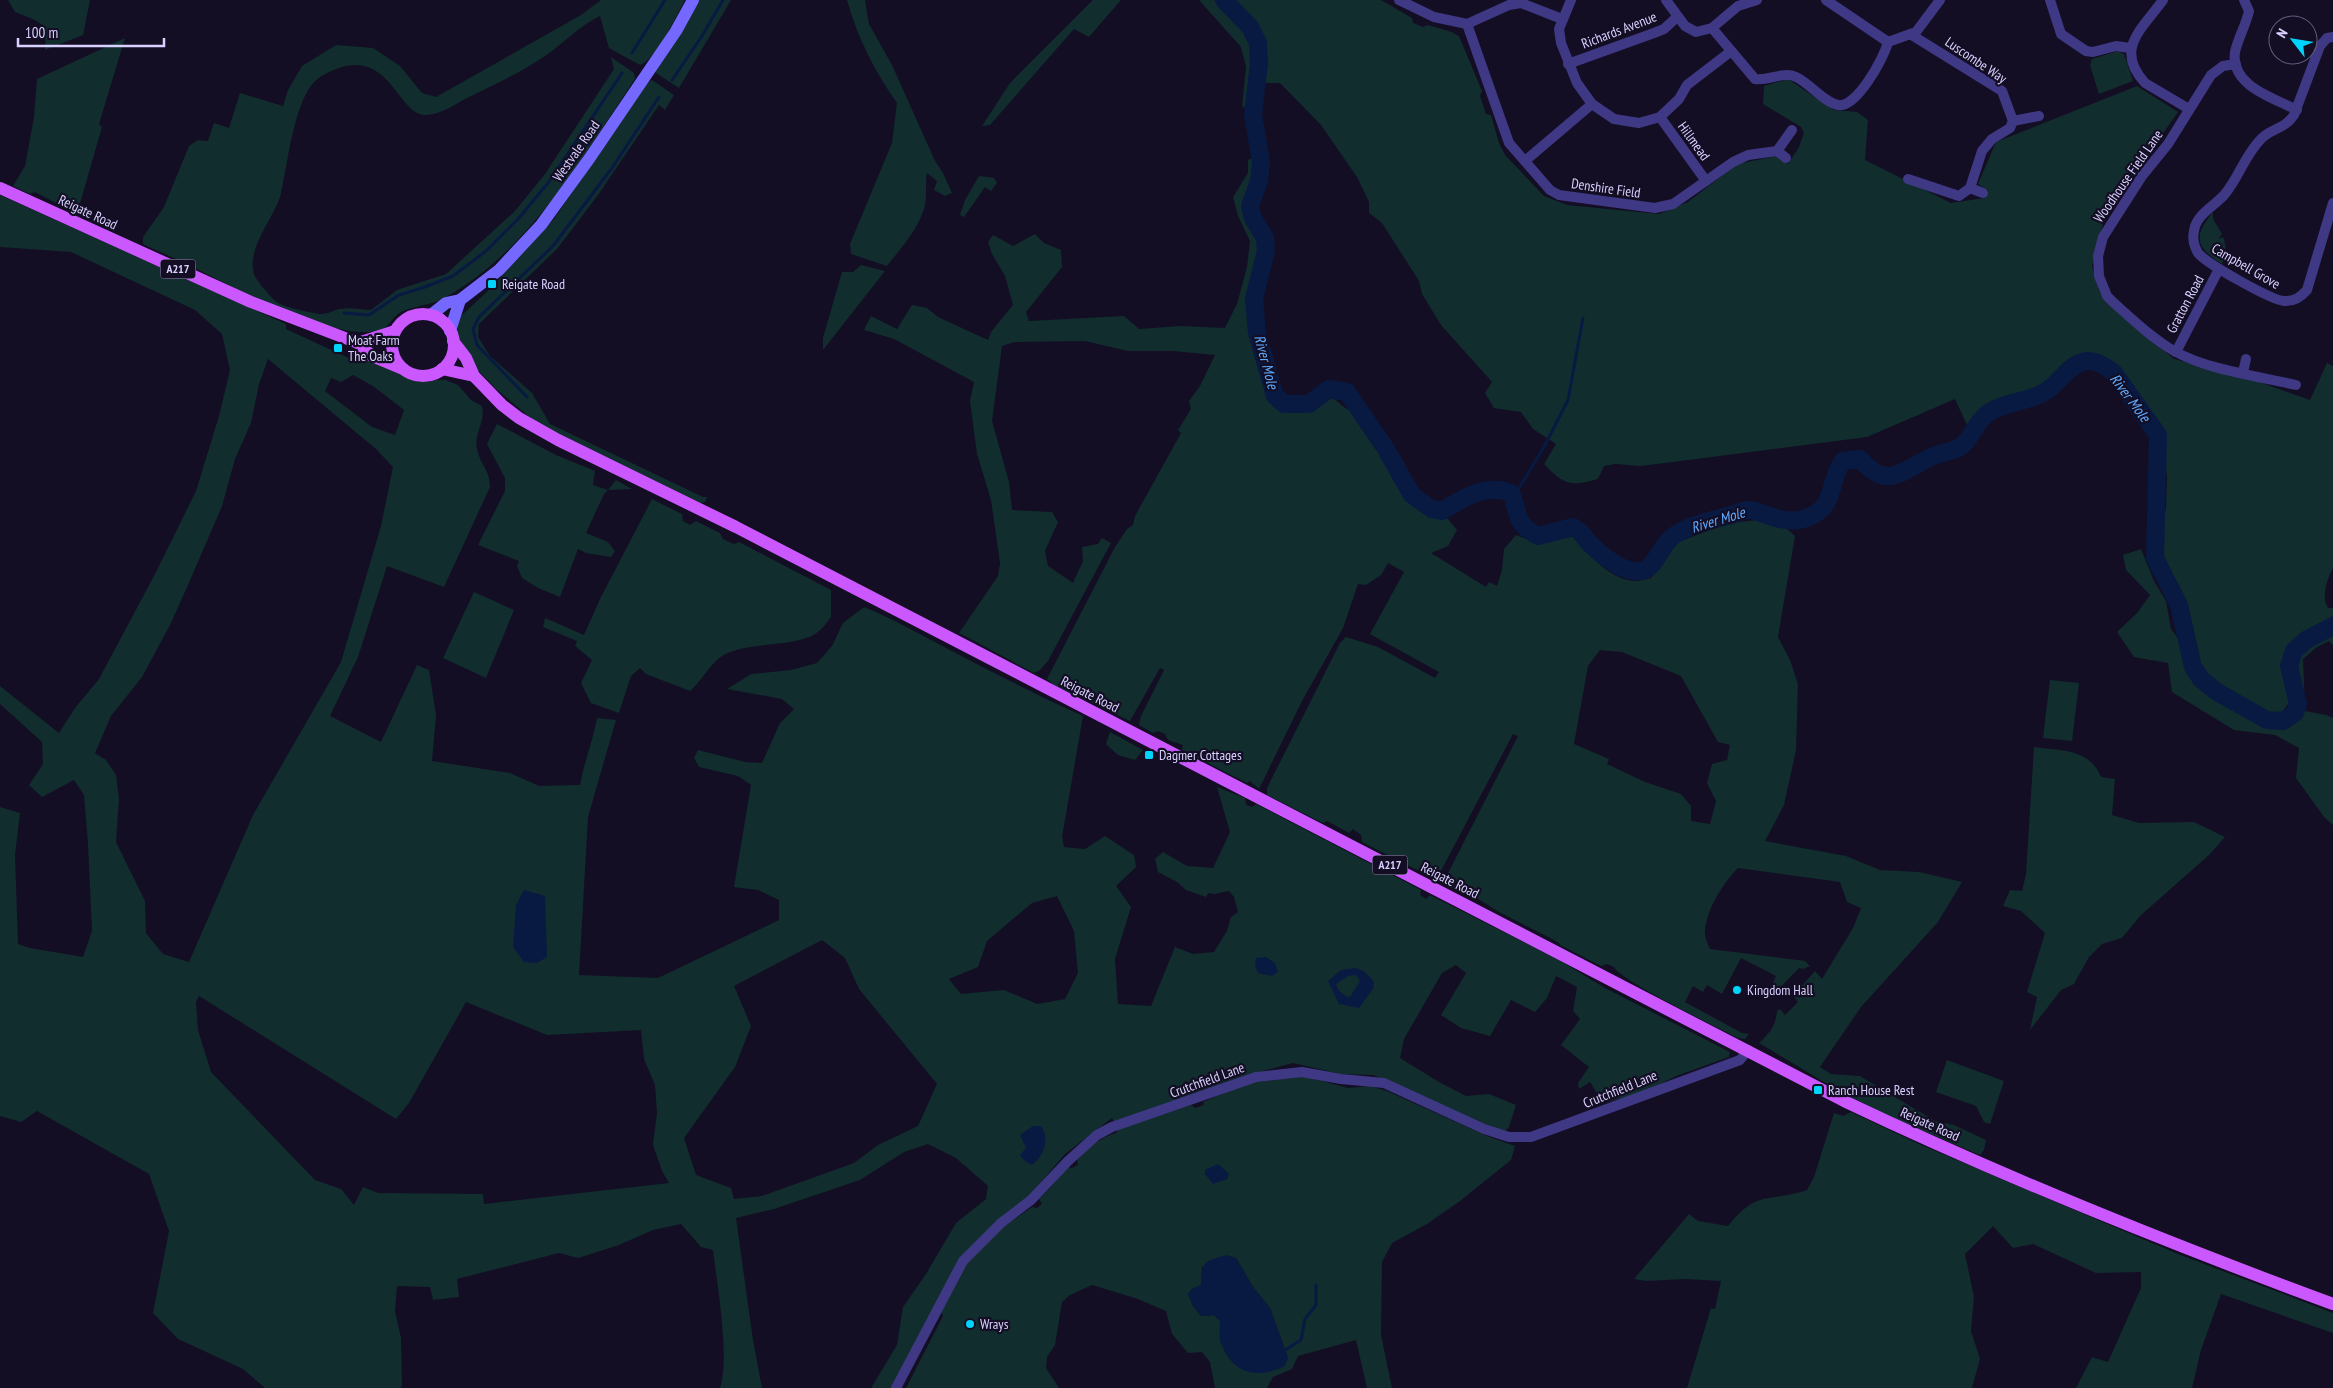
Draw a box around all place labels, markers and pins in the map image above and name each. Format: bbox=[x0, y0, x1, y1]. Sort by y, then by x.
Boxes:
place label: Reigate Road bbox=[502, 275, 565, 293]
marker: Reigate Road bbox=[486, 278, 498, 290]
place label: Moat Farm The Oaks bbox=[348, 331, 400, 365]
marker: Moat Farm The Oaks bbox=[332, 342, 344, 354]
place label: Dagmer Cottages bbox=[1159, 746, 1242, 764]
marker: Dagmer Cottages bbox=[1143, 749, 1155, 761]
place label: Kingdom Hall bbox=[1747, 981, 1814, 999]
marker: Kingdom Hall bbox=[1731, 984, 1743, 996]
place label: Ranch House Rest bbox=[1828, 1081, 1914, 1099]
marker: Ranch House Rest bbox=[1812, 1084, 1824, 1096]
place label: Wrays bbox=[980, 1315, 1009, 1333]
marker: Wrays bbox=[964, 1318, 976, 1330]

